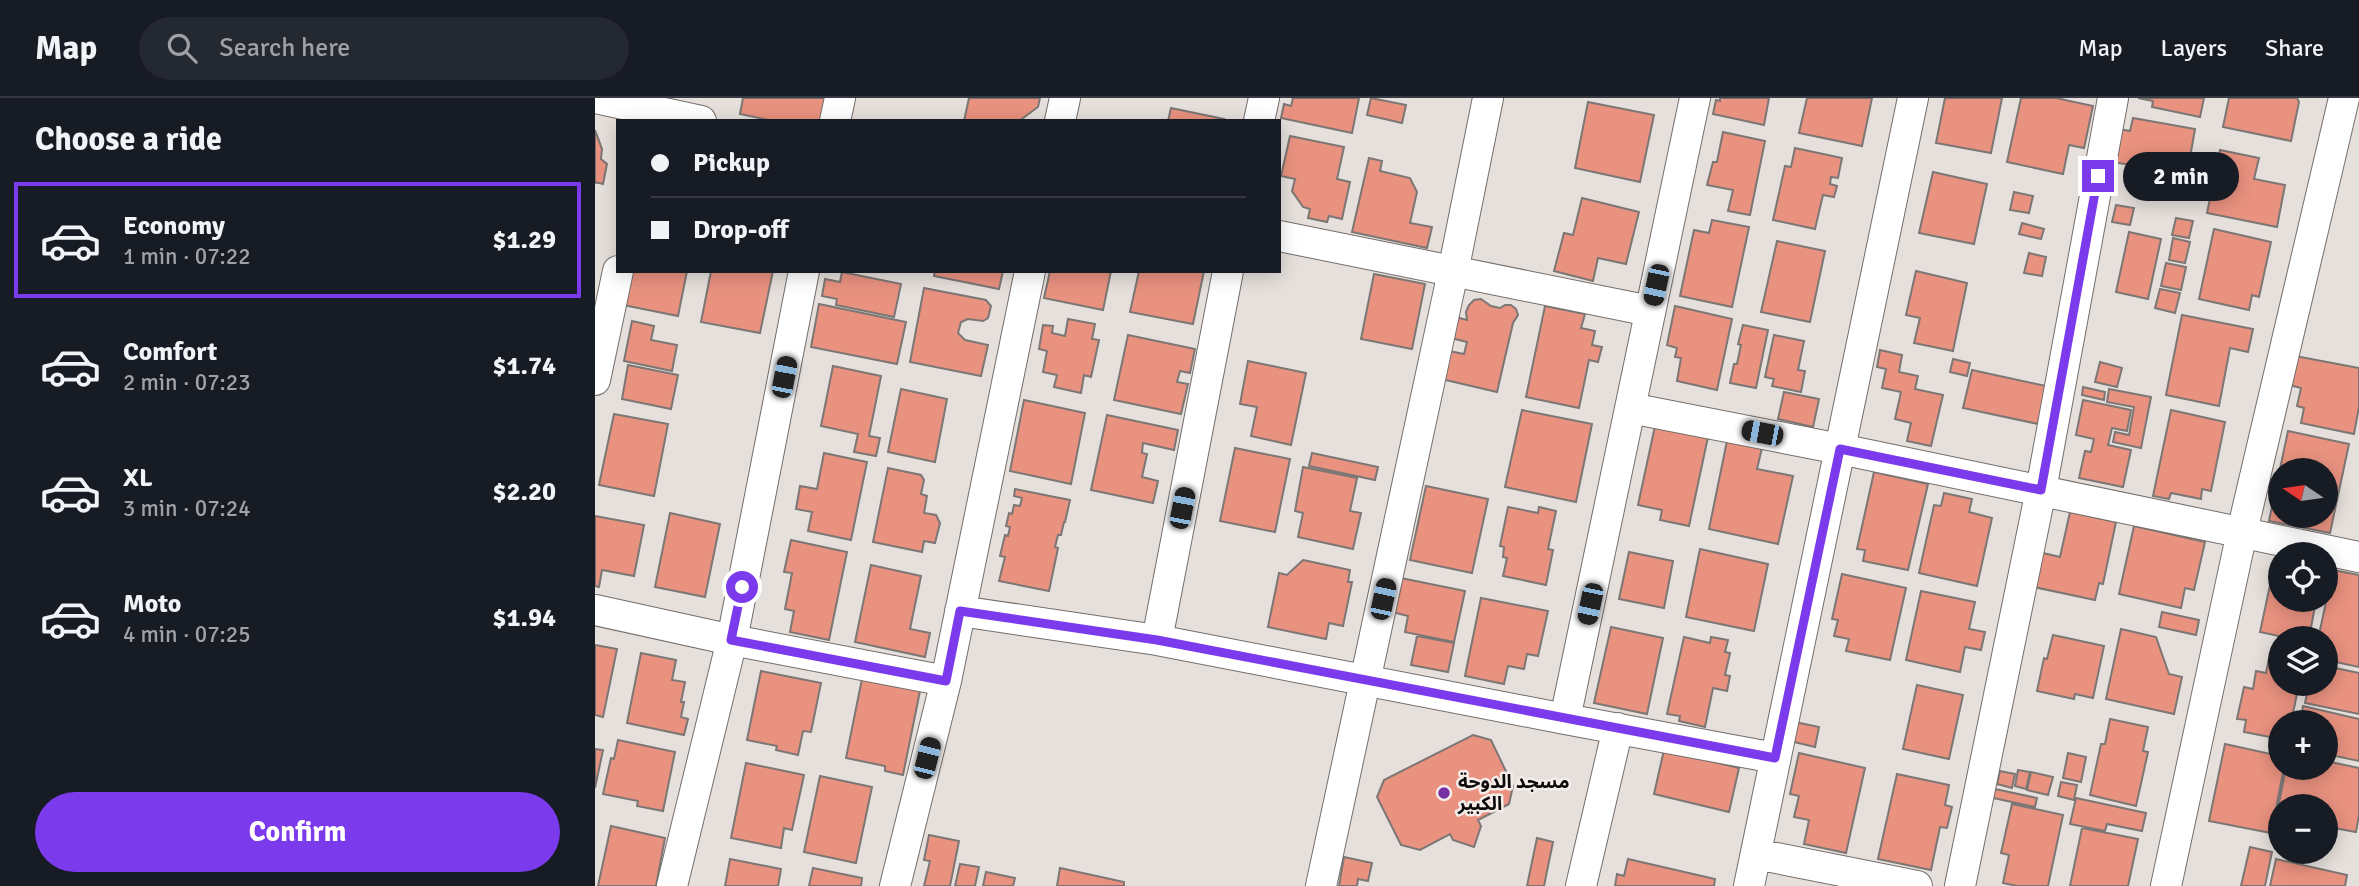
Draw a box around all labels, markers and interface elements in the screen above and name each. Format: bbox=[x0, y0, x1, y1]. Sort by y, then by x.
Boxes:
search box bbox=[139, 17, 629, 80]
text: Map bbox=[35, 28, 97, 69]
icon: search bbox=[163, 29, 201, 67]
text: Search here bbox=[219, 32, 350, 64]
text: Map bbox=[2078, 33, 2123, 63]
text: Layers bbox=[2161, 33, 2227, 63]
text: Share bbox=[2265, 33, 2324, 63]
text: Choose a ride bbox=[35, 120, 222, 159]
text: Pickup bbox=[693, 147, 770, 179]
callout: 2 min bbox=[2123, 152, 2238, 200]
route end bbox=[2082, 160, 2114, 192]
text: 2 min bbox=[2153, 162, 2209, 191]
icon: car bbox=[39, 209, 102, 272]
text: Economy bbox=[123, 210, 225, 242]
text: Drop-off bbox=[693, 214, 789, 246]
text: $1.29 bbox=[492, 224, 556, 256]
text: 1 min · 07:22 bbox=[123, 242, 251, 271]
car bbox=[1642, 262, 1671, 308]
icon: car bbox=[39, 335, 102, 398]
text: Comfort bbox=[123, 336, 217, 368]
text: $1.74 bbox=[492, 350, 556, 382]
car bbox=[770, 354, 799, 400]
text: 2 min · 07:23 bbox=[123, 368, 251, 397]
car bbox=[1740, 419, 1785, 447]
north arrow bbox=[2268, 458, 2338, 528]
map controls bbox=[2268, 458, 2338, 864]
icon: car bbox=[39, 461, 102, 524]
text: XL bbox=[123, 462, 153, 494]
text: $2.20 bbox=[492, 476, 556, 508]
car bbox=[1168, 485, 1197, 531]
text: 3 min · 07:24 bbox=[123, 494, 251, 523]
button: locate bbox=[2268, 542, 2338, 612]
route start bbox=[726, 571, 758, 603]
car bbox=[1369, 576, 1398, 622]
car bbox=[1576, 581, 1605, 627]
icon: car bbox=[39, 587, 102, 650]
text: Moto bbox=[123, 588, 181, 620]
text: $1.94 bbox=[492, 602, 556, 634]
text: 4 min · 07:25 bbox=[123, 620, 251, 649]
button: layers bbox=[2268, 626, 2338, 696]
button: + bbox=[2268, 710, 2338, 780]
car bbox=[912, 735, 943, 781]
place label: مسجد الدوحة الكبير bbox=[1457, 770, 1570, 816]
marker: مسجد الدوحة الكبير bbox=[1436, 785, 1452, 801]
button: Confirm bbox=[35, 792, 560, 872]
button: − bbox=[2268, 794, 2338, 864]

